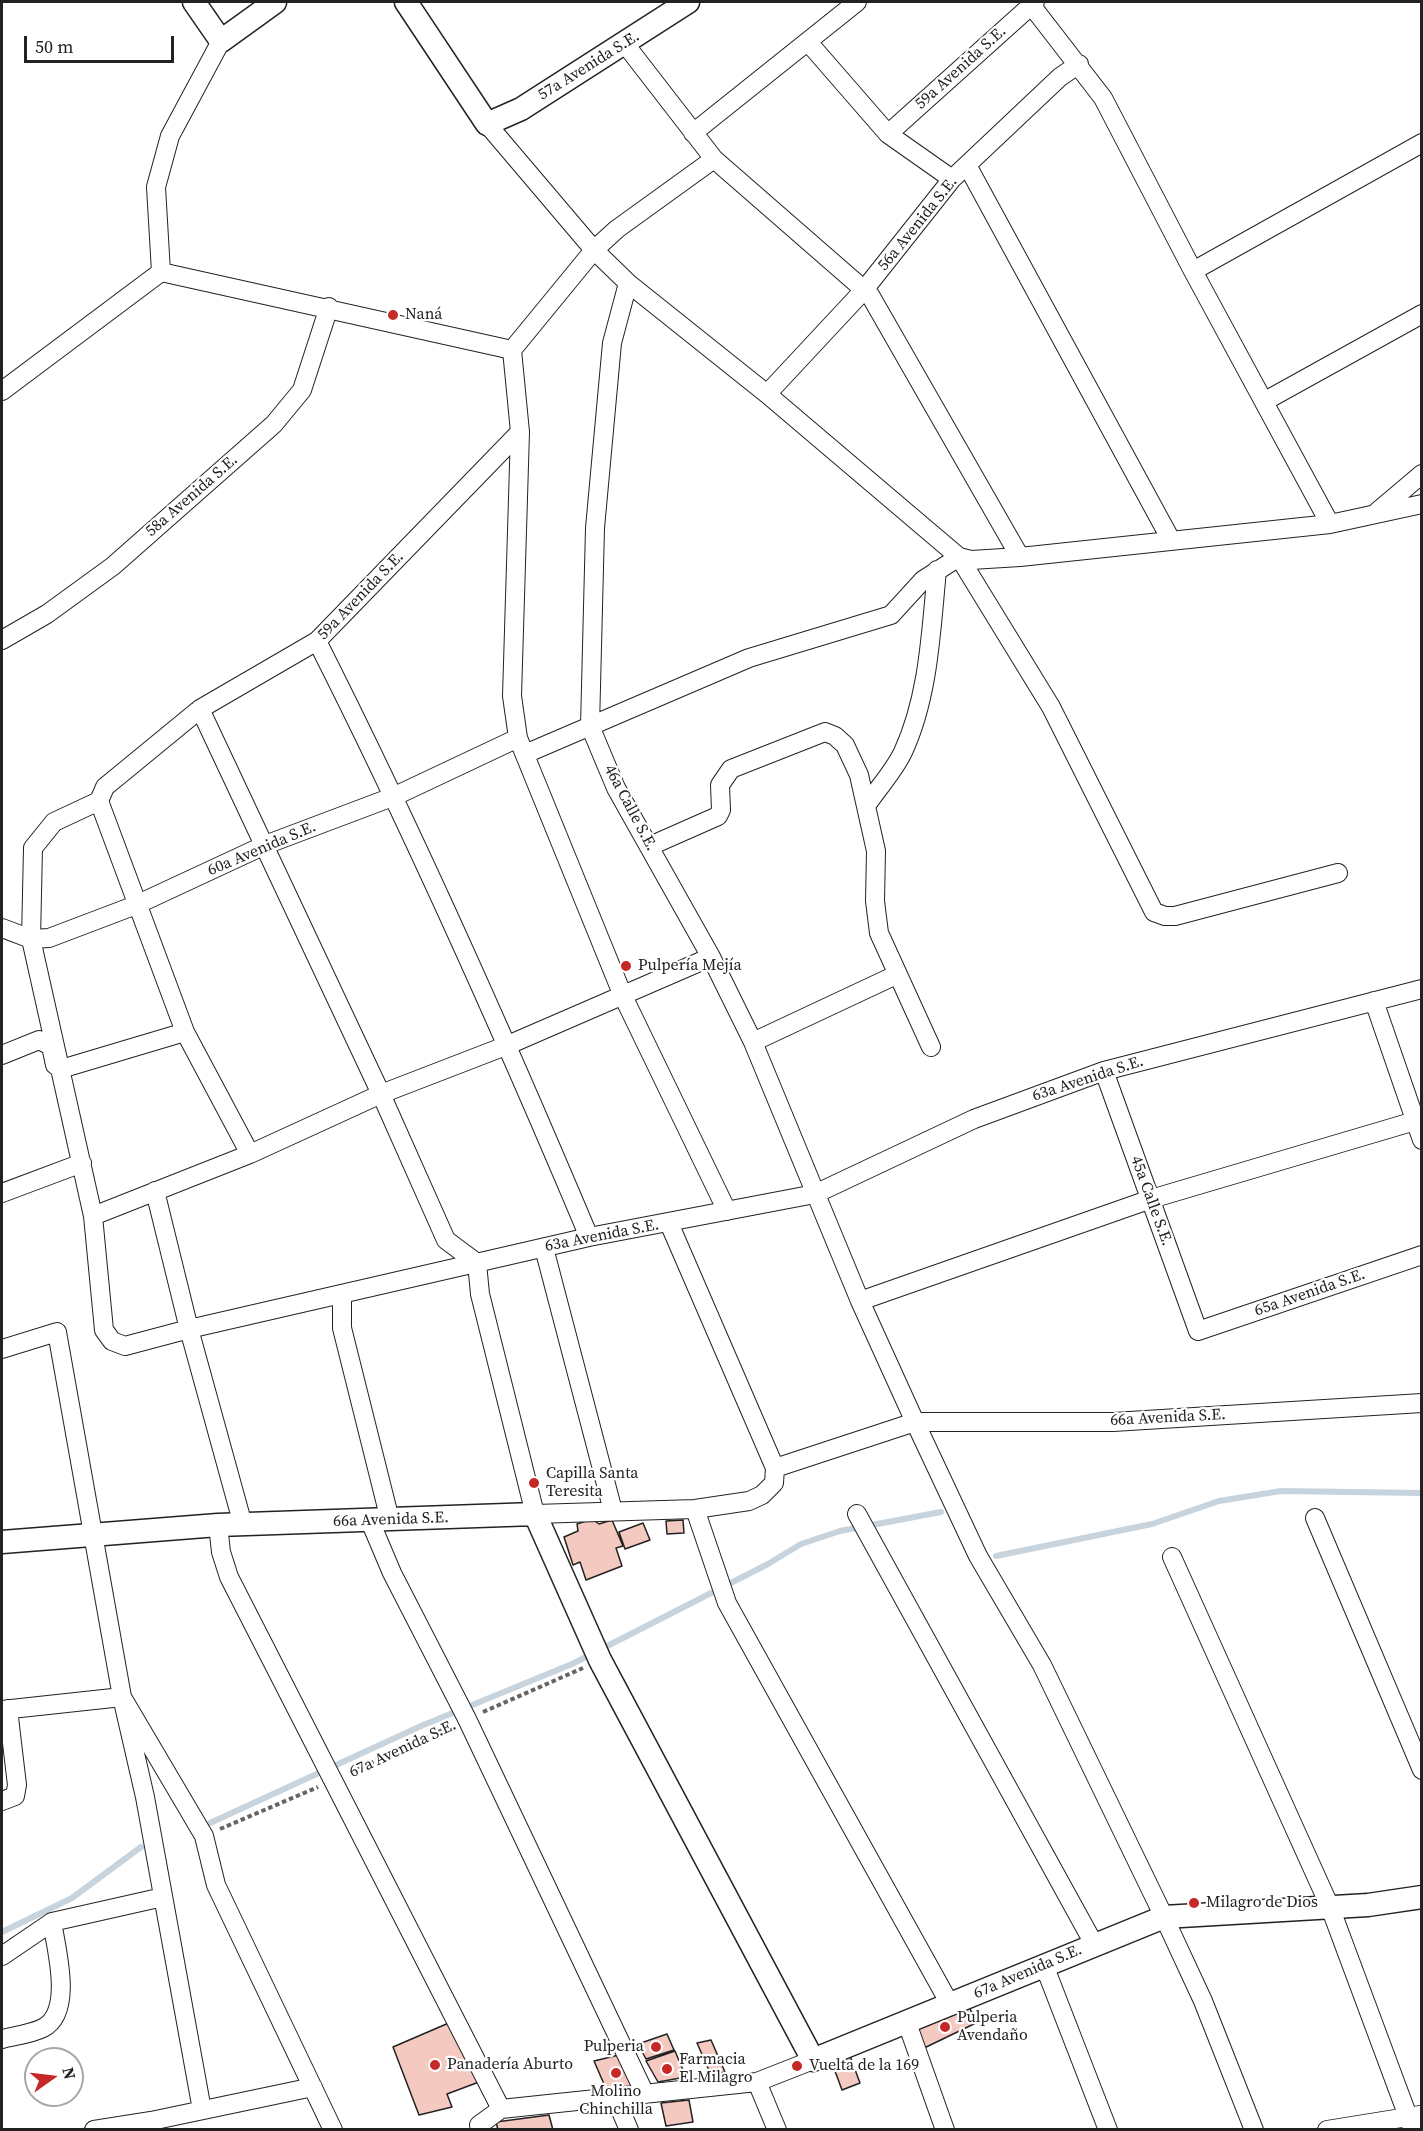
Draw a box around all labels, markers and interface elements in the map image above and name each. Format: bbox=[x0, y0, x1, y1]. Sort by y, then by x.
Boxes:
street label: 59a Avenida S.E. bbox=[912, 22, 1010, 114]
scale bar bbox=[27, 24, 177, 62]
street label: 57a Avenida S.E. bbox=[535, 27, 643, 105]
text: 50 m bbox=[35, 34, 73, 59]
street label: 56a Avenida S.E. bbox=[874, 173, 962, 275]
place label: Naná bbox=[405, 305, 442, 325]
marker: Naná bbox=[386, 308, 400, 322]
street label: 58a Avenida S.E. bbox=[142, 451, 242, 541]
street label: 59a Avenida S.E. bbox=[314, 548, 408, 644]
street label: 46a Calle S.E. bbox=[599, 762, 661, 854]
street label: 60a Avenida S.E. bbox=[205, 818, 319, 880]
place label: Pulpería Mejía bbox=[638, 956, 742, 976]
marker: Pulpería Mejía bbox=[619, 959, 633, 973]
street label: 63a Avenida S.E. bbox=[1030, 1052, 1146, 1106]
street label: 45a Calle S.E. bbox=[1126, 1153, 1176, 1249]
street label: 63a Avenida S.E. bbox=[543, 1216, 661, 1256]
street label: 65a Avenida S.E. bbox=[1252, 1265, 1368, 1321]
street label: 66a Avenida S.E. bbox=[1110, 1405, 1226, 1431]
place label: Capilla Santa Teresita bbox=[546, 1464, 638, 1502]
marker: Capilla Santa Teresita bbox=[527, 1476, 541, 1490]
street label: 66a Avenida S.E. bbox=[333, 1508, 449, 1532]
street label: 67a Avenida S.E. bbox=[346, 1716, 460, 1782]
place label: Milagro de Dios bbox=[1206, 1893, 1318, 1913]
marker: Milagro de Dios bbox=[1187, 1896, 1201, 1910]
street label: 67a Avenida S.E. bbox=[971, 1941, 1085, 2003]
place label: Pulperia Avendaño bbox=[957, 2008, 1028, 2046]
marker: Pulperia Avendaño bbox=[938, 2020, 952, 2034]
place label: Pulperia bbox=[584, 2037, 644, 2057]
marker: Pulperia bbox=[649, 2040, 663, 2054]
north arrow bbox=[24, 2047, 84, 2107]
place label: Farmacia El Milagro bbox=[679, 2050, 753, 2088]
place label: Panadería Aburto bbox=[447, 2055, 573, 2075]
place label: Vuelta de la 169 bbox=[809, 2056, 919, 2076]
marker: Panadería Aburto bbox=[428, 2058, 442, 2072]
marker: Vuelta de la 169 bbox=[790, 2059, 804, 2073]
marker: Farmacia El Milagro bbox=[660, 2062, 674, 2076]
text: N bbox=[57, 2065, 82, 2081]
marker: Molino Chinchilla bbox=[609, 2066, 623, 2080]
place label: Molino Chinchilla bbox=[579, 2082, 653, 2120]

